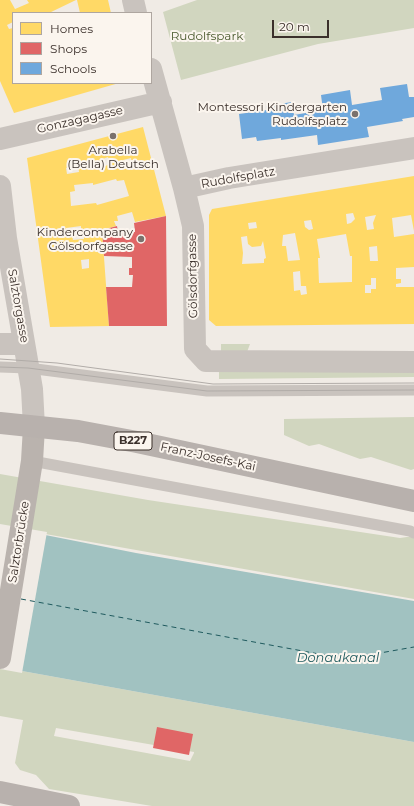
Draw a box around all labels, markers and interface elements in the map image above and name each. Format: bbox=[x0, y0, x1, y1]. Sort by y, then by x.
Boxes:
legend bbox=[12, 12, 152, 84]
scale bar bbox=[274, 12, 331, 38]
text: 20 m bbox=[279, 19, 310, 34]
text: Homes bbox=[50, 21, 93, 36]
park label: Rudolfspark bbox=[171, 29, 243, 43]
text: Shops bbox=[50, 41, 87, 56]
text: Schools bbox=[50, 61, 96, 76]
place label: Montessori Kindergarten Rudolfsplatz bbox=[197, 100, 347, 128]
street label: Gonzagagasse bbox=[36, 103, 124, 137]
marker: Montessori Kindergarten Rudolfsplatz bbox=[350, 109, 360, 119]
marker: Arabella (Bella) Deutsch bbox=[108, 131, 118, 141]
place label: Arabella (Bella) Deutsch bbox=[67, 143, 159, 171]
street label: Rudolfsplatz bbox=[200, 164, 276, 192]
place label: Kindercompany Gölsdorfgasse bbox=[37, 225, 133, 253]
marker: Kindercompany Gölsdorfgasse bbox=[136, 234, 146, 244]
street label: Gölsdorfgasse bbox=[185, 234, 201, 318]
street label: Salztorgasse bbox=[4, 268, 32, 344]
road number: B227 bbox=[114, 432, 152, 450]
street label: Franz-Josefs-Kai bbox=[159, 440, 257, 474]
street label: Salztorbrücke bbox=[5, 500, 33, 584]
water label: Donaukanal bbox=[297, 650, 379, 666]

